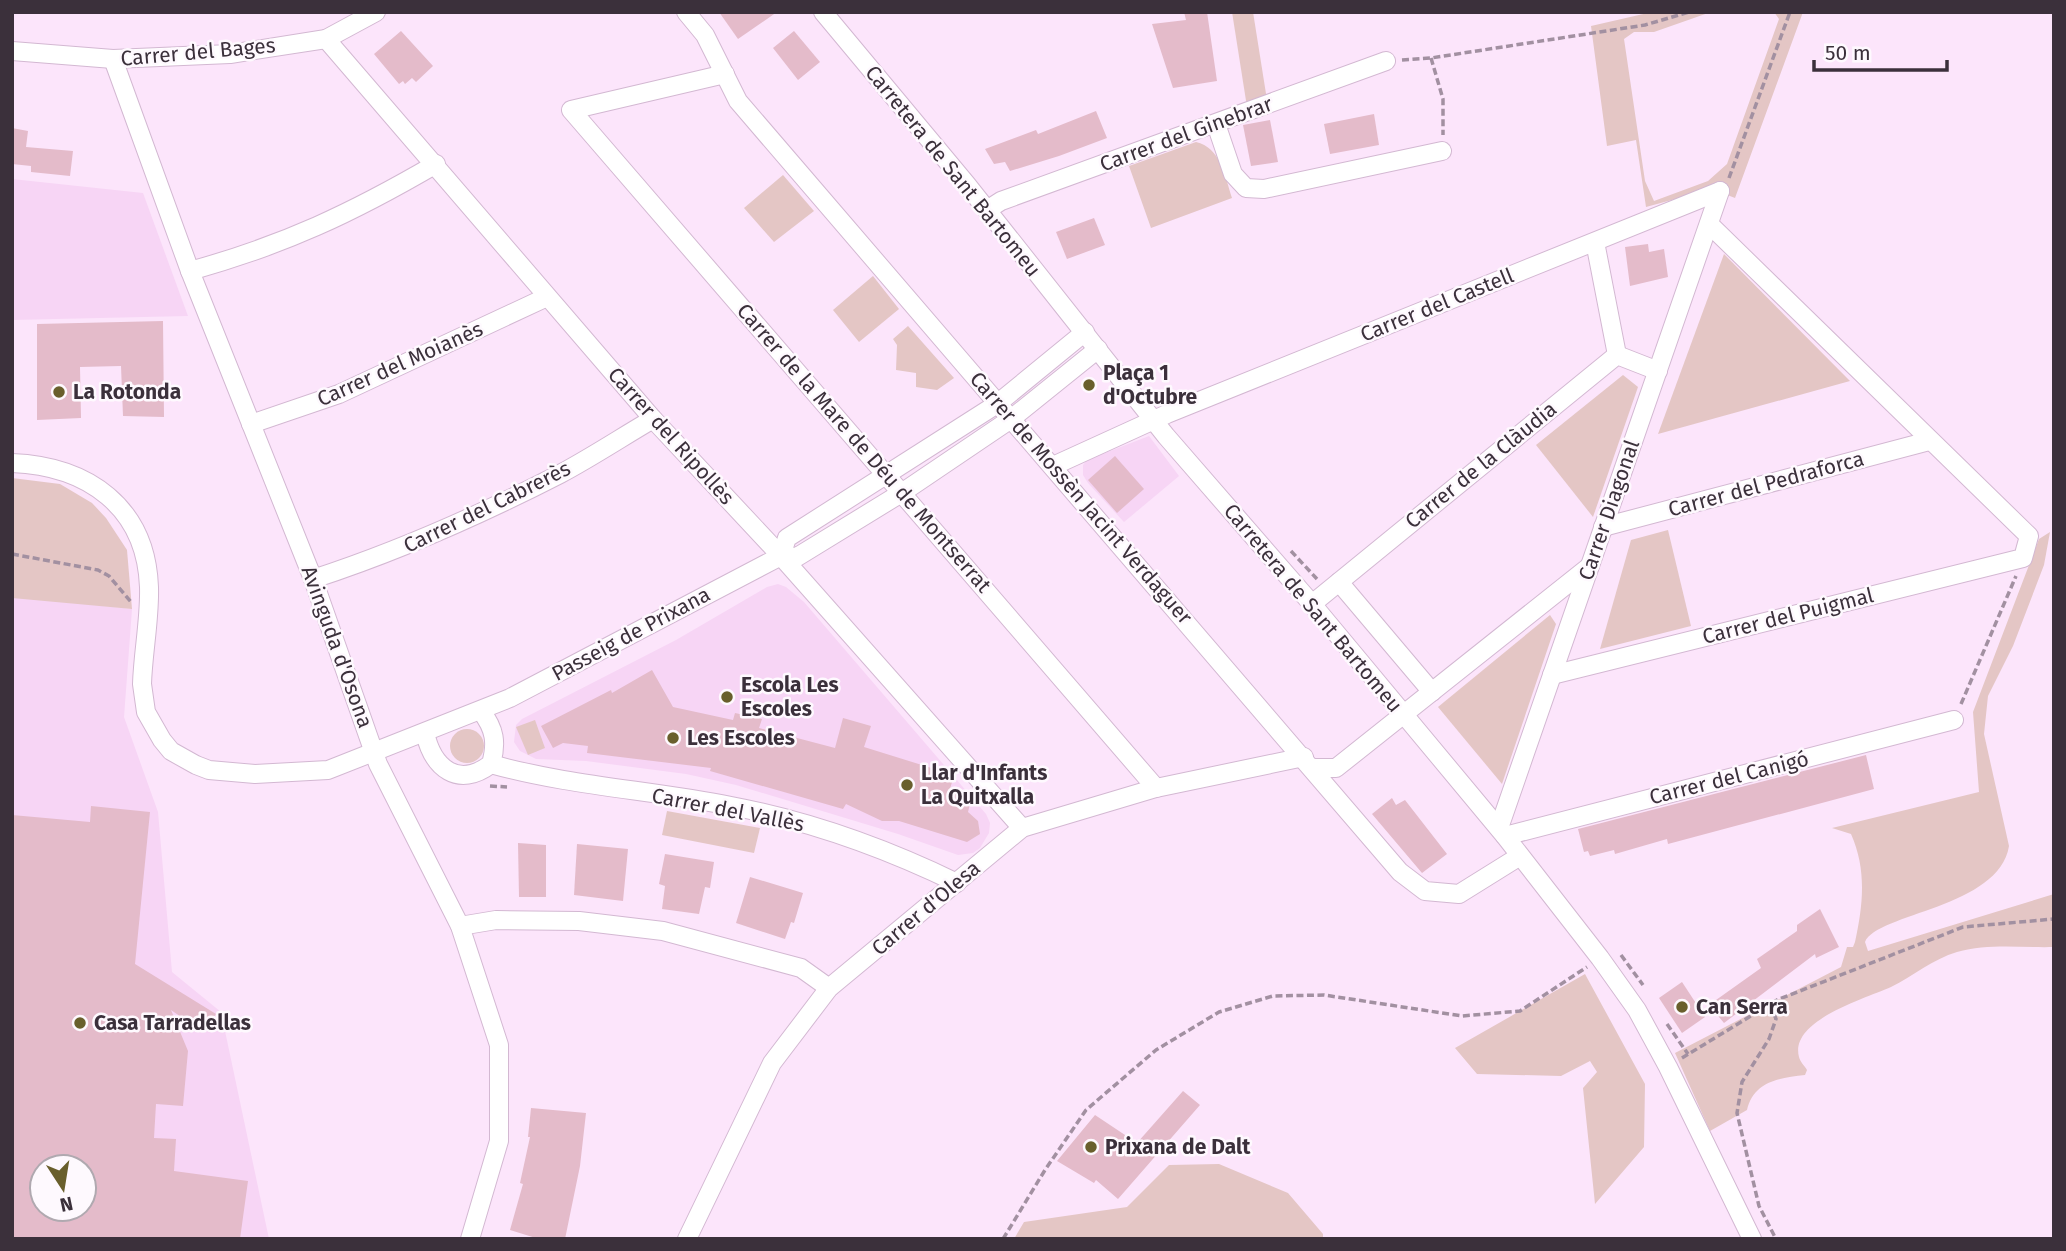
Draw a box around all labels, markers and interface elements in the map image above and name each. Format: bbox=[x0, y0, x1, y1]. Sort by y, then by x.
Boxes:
scale bar bbox=[1814, 28, 1947, 72]
street label: Carrer del Bages bbox=[120, 32, 277, 72]
text: 50 m bbox=[1825, 40, 1871, 66]
street label: Carretera de Sant Bartomeu bbox=[860, 60, 1046, 282]
street label: Carrer del Ginebrar bbox=[1096, 91, 1276, 177]
street label: Carrer del Castell bbox=[1357, 262, 1517, 348]
street label: Carrer de la Mare de Déu de Montserrat bbox=[731, 298, 997, 598]
street label: Carrer del Moianès bbox=[313, 316, 487, 412]
place label: Plaça 1 d'Octubre bbox=[1103, 360, 1198, 410]
street label: Carrer del Ripollès bbox=[602, 362, 740, 510]
street label: Carrer de Mossèn Jacint Verdaguer bbox=[964, 366, 1198, 630]
marker: Plaça 1 d'Octubre bbox=[1081, 377, 1097, 393]
place label: La Rotonda bbox=[73, 379, 181, 405]
marker: La Rotonda bbox=[51, 384, 67, 400]
street label: Carrer de la Clàudia bbox=[1400, 396, 1562, 534]
street label: Carrer Diagonal bbox=[1573, 436, 1645, 584]
street label: Carrer del Pedraforca bbox=[1665, 445, 1867, 523]
street label: Carrer del Cabrerès bbox=[399, 455, 575, 559]
street label: Carretera de Sant Bartomeu bbox=[1218, 498, 1408, 718]
street label: Avinguda d'Osona bbox=[296, 562, 378, 732]
street label: Passeig de Prixana bbox=[547, 581, 715, 687]
street label: Carrer del Puigmal bbox=[1700, 582, 1876, 650]
place label: Escola Les Escoles bbox=[741, 672, 839, 722]
marker: Escola Les Escoles bbox=[719, 689, 735, 705]
place label: Les Escoles bbox=[687, 725, 795, 751]
marker: Les Escoles bbox=[665, 730, 681, 746]
street label: Carrer del Canigó bbox=[1647, 746, 1811, 810]
place label: Llar d'Infants La Quitxalla bbox=[921, 760, 1047, 810]
marker: Llar d'Infants La Quitxalla bbox=[899, 777, 915, 793]
street label: Carrer del Vallès bbox=[649, 782, 807, 838]
street label: Carrer d'Olesa bbox=[866, 855, 986, 961]
place label: Can Serra bbox=[1696, 994, 1788, 1020]
marker: Can Serra bbox=[1674, 999, 1690, 1015]
place label: Casa Tarradellas bbox=[94, 1010, 251, 1036]
marker: Casa Tarradellas bbox=[72, 1015, 88, 1031]
place label: Prixana de Dalt bbox=[1105, 1134, 1251, 1160]
marker: Prixana de Dalt bbox=[1083, 1139, 1099, 1155]
north arrow bbox=[28, 1153, 98, 1223]
text: N bbox=[58, 1192, 75, 1217]

